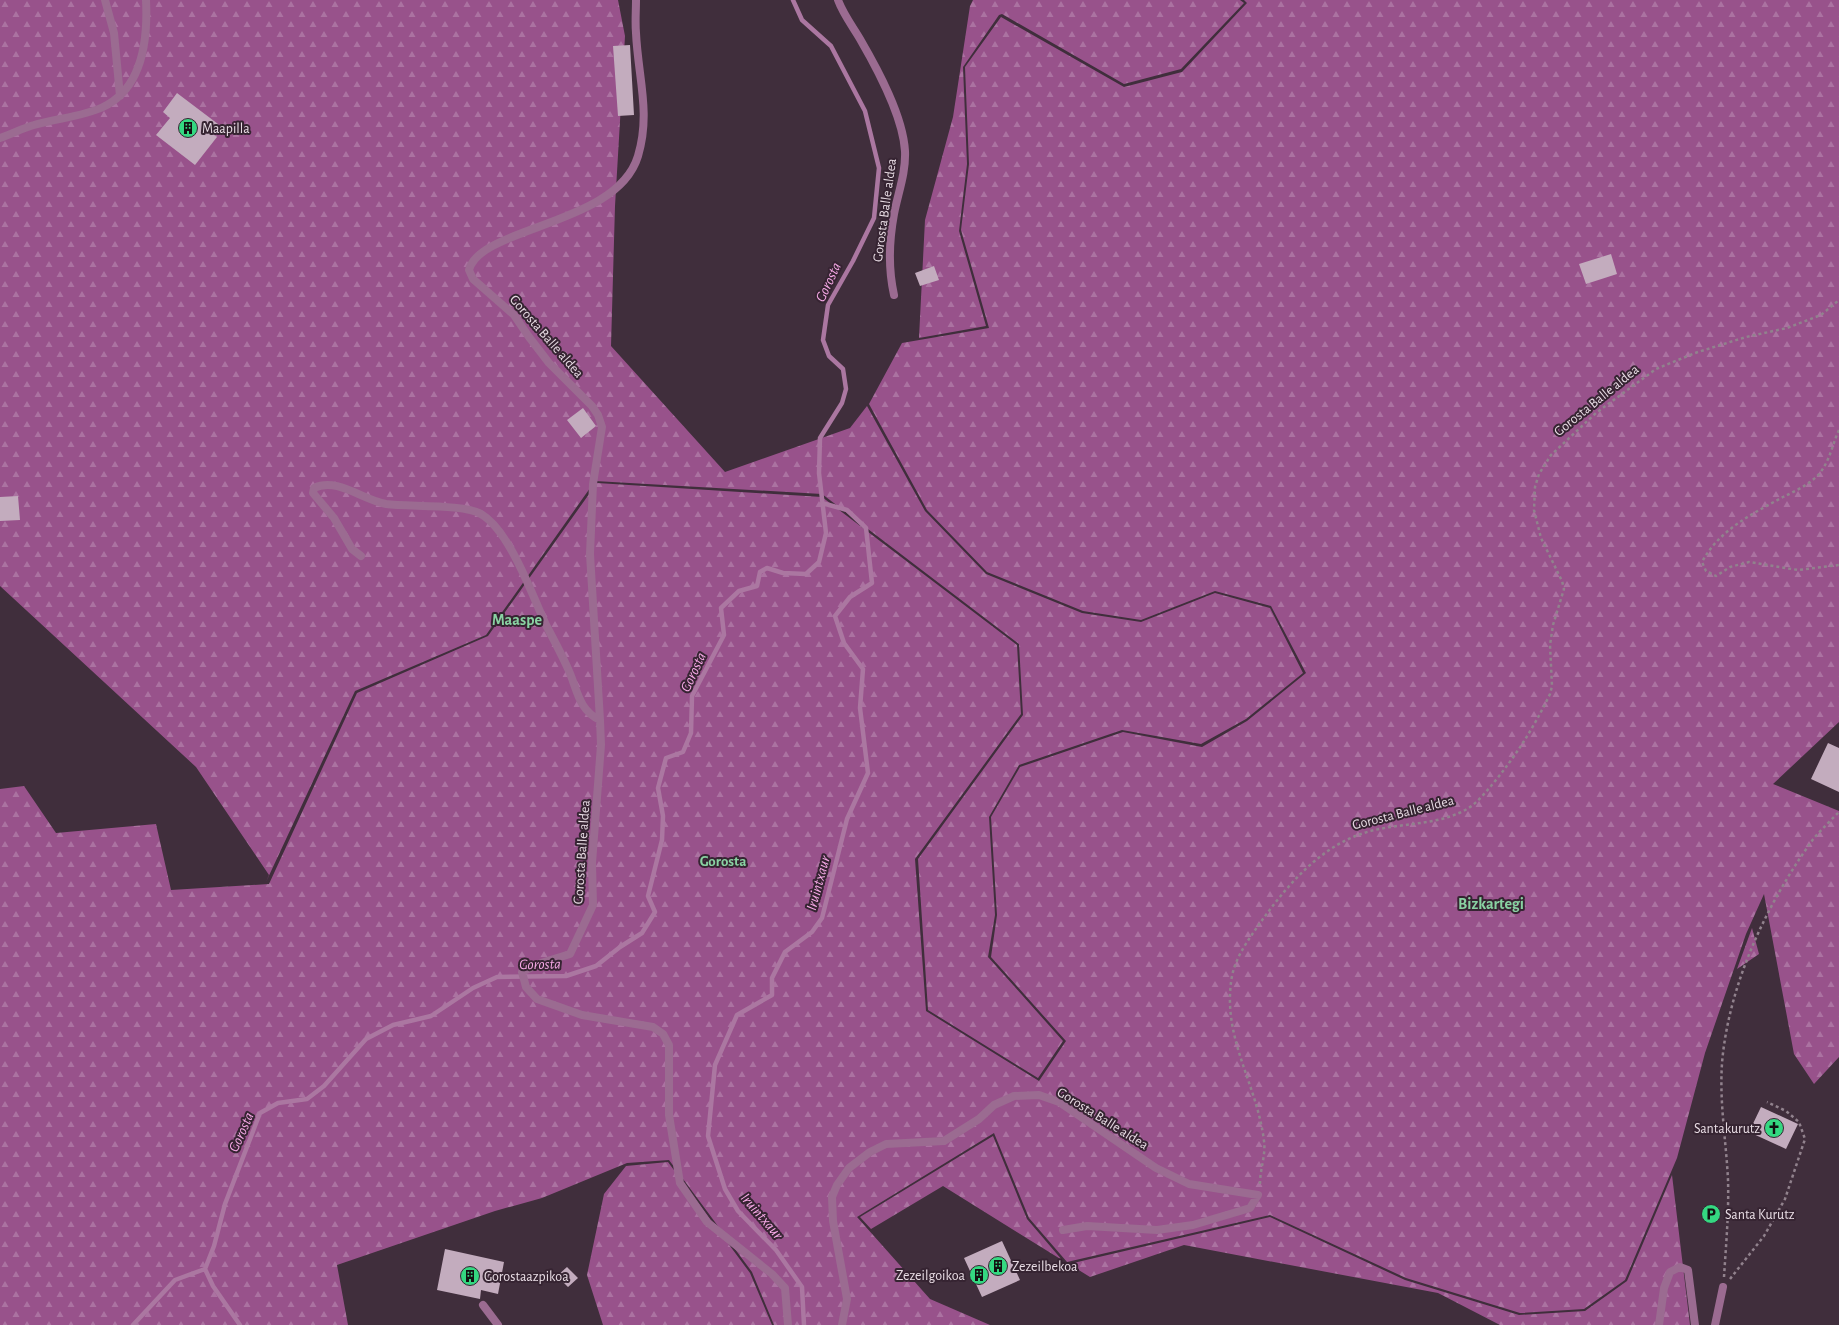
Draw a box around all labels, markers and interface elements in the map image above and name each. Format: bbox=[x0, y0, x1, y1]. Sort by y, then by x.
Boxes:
building icon: Maapilla bbox=[177, 117, 199, 139]
place label: Maapilla bbox=[202, 122, 250, 136]
street label: Gorosta Balle aldea bbox=[871, 157, 899, 263]
water label: Gorosta bbox=[813, 260, 844, 304]
street label: Gorosta Balle aldea bbox=[507, 293, 586, 381]
street label: Gorosta Balle aldea bbox=[1552, 362, 1642, 439]
district label: Maaspe bbox=[492, 612, 542, 628]
water label: Gorosta bbox=[678, 650, 709, 694]
street label: Gorosta Balle aldea bbox=[1351, 793, 1456, 832]
street label: Gorosta Balle aldea bbox=[571, 799, 593, 905]
water label: Iruintxaur bbox=[804, 853, 833, 912]
district label: Gorosta bbox=[700, 854, 746, 869]
district label: Bizkartegi bbox=[1458, 896, 1524, 912]
water label: Gorosta bbox=[519, 957, 561, 972]
street label: Gorosta Balle aldea bbox=[1054, 1085, 1151, 1153]
water label: Gorosta bbox=[226, 1110, 257, 1154]
church icon: Santakurutz bbox=[1763, 1117, 1785, 1139]
place label: Santakurutz bbox=[1694, 1122, 1760, 1136]
water label: Iruintxaur bbox=[738, 1190, 786, 1243]
parking icon: Santa Kurutz bbox=[1700, 1203, 1722, 1225]
place label: Santa Kurutz bbox=[1725, 1208, 1795, 1222]
building icon: Zezeilbekoa bbox=[987, 1255, 1009, 1277]
place label: Zezeilbekoa bbox=[1012, 1260, 1078, 1274]
building icon: Zezeilgoikoa bbox=[968, 1264, 990, 1286]
building icon: Gorostaazpikoa bbox=[459, 1265, 481, 1287]
place label: Zezeilgoikoa bbox=[896, 1269, 966, 1283]
place label: Gorostaazpikoa bbox=[484, 1270, 569, 1284]

